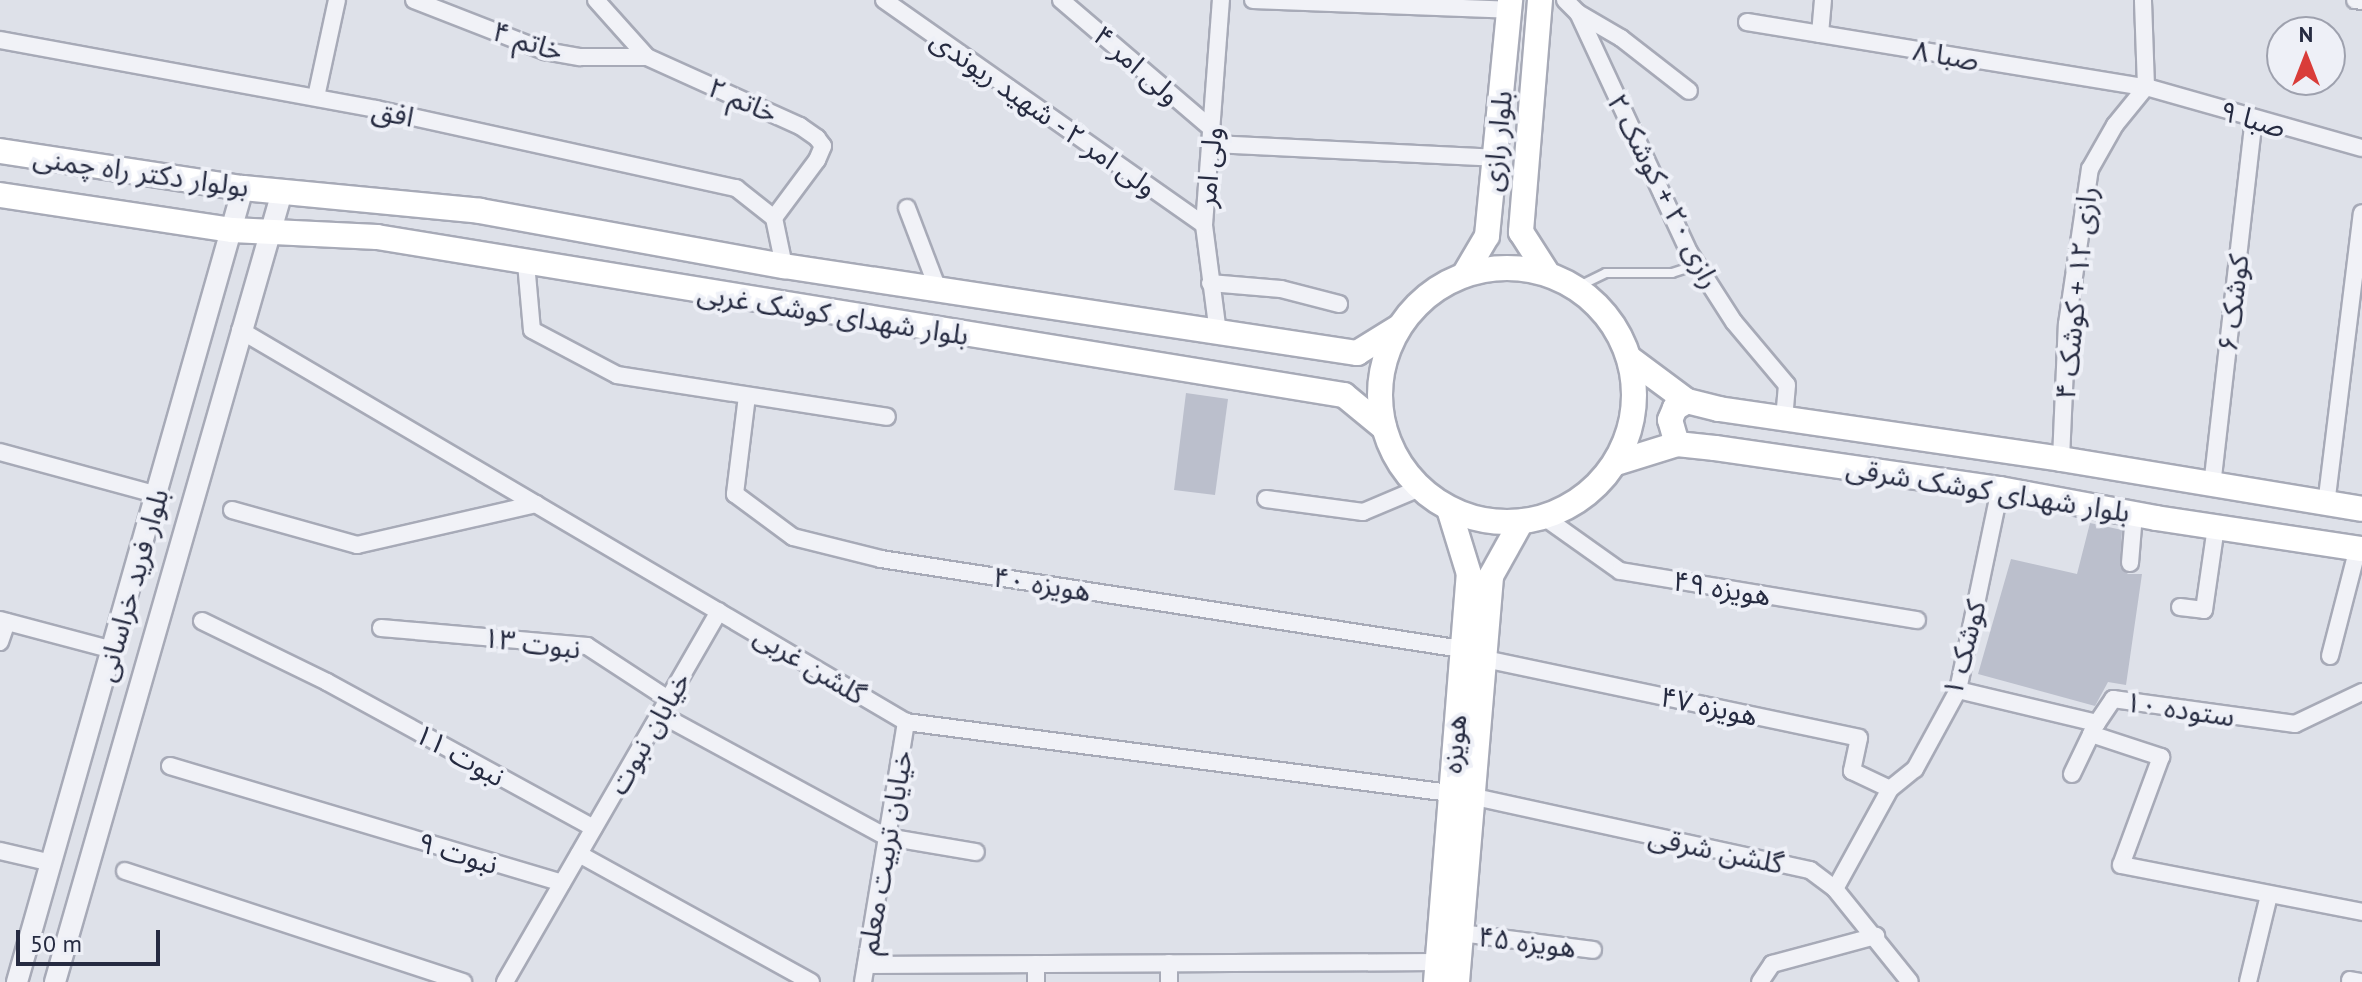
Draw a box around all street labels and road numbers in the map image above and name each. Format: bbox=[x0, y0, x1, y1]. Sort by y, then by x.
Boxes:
street label: خاتم ۴ bbox=[488, 14, 568, 68]
street label: ولی امر ۴ bbox=[1087, 18, 1187, 112]
street label: ولی امر ۲ - شهید ریوندی bbox=[923, 21, 1165, 205]
street label: صبا ۸ bbox=[1911, 33, 1981, 77]
street label: خاتم ۲ bbox=[703, 70, 783, 130]
street label: رازی ۲۰ + کوشک ۲ bbox=[1600, 88, 1728, 294]
street label: بلوار رازی bbox=[1475, 89, 1519, 193]
street label: افق bbox=[369, 92, 417, 134]
street label: صبا ۹ bbox=[2216, 94, 2290, 144]
street label: ولی امر bbox=[1189, 126, 1229, 208]
street label: بولوار دکتر راه چمنی bbox=[31, 140, 251, 204]
street label: رازی ۱۲ + کوشک ۴ bbox=[2048, 185, 2104, 401]
street label: کوشک ۶ bbox=[2210, 253, 2256, 353]
street label: بلوار شهدای کوشک غربی bbox=[695, 276, 971, 352]
street label: بلوار شهدای کوشک شرقی bbox=[1844, 451, 2132, 529]
street label: بلوار فرید خراسانی bbox=[88, 485, 176, 685]
street label: هویزه ۴۰ bbox=[991, 560, 1093, 608]
street label: هویزه ۴۹ bbox=[1671, 564, 1773, 612]
street label: کوشک ۱ bbox=[1935, 597, 1993, 699]
street label: گلشن غربی bbox=[748, 619, 872, 711]
street label: نبوت ۱۳ bbox=[481, 620, 583, 666]
street label: خیابان نبوت bbox=[601, 666, 697, 800]
street label: هویزه ۴۷ bbox=[1657, 679, 1761, 733]
street label: ستوده ۱۰ bbox=[2123, 685, 2237, 733]
street label: هویزه bbox=[1435, 713, 1473, 775]
street label: نبوت ۱۱ bbox=[409, 717, 511, 793]
street label: خیایان تربیت معلم bbox=[851, 747, 919, 957]
street label: گلشن شرقی bbox=[1646, 819, 1786, 881]
street label: نبوت ۹ bbox=[414, 825, 502, 881]
street label: هویزه ۴۵ bbox=[1476, 919, 1578, 965]

